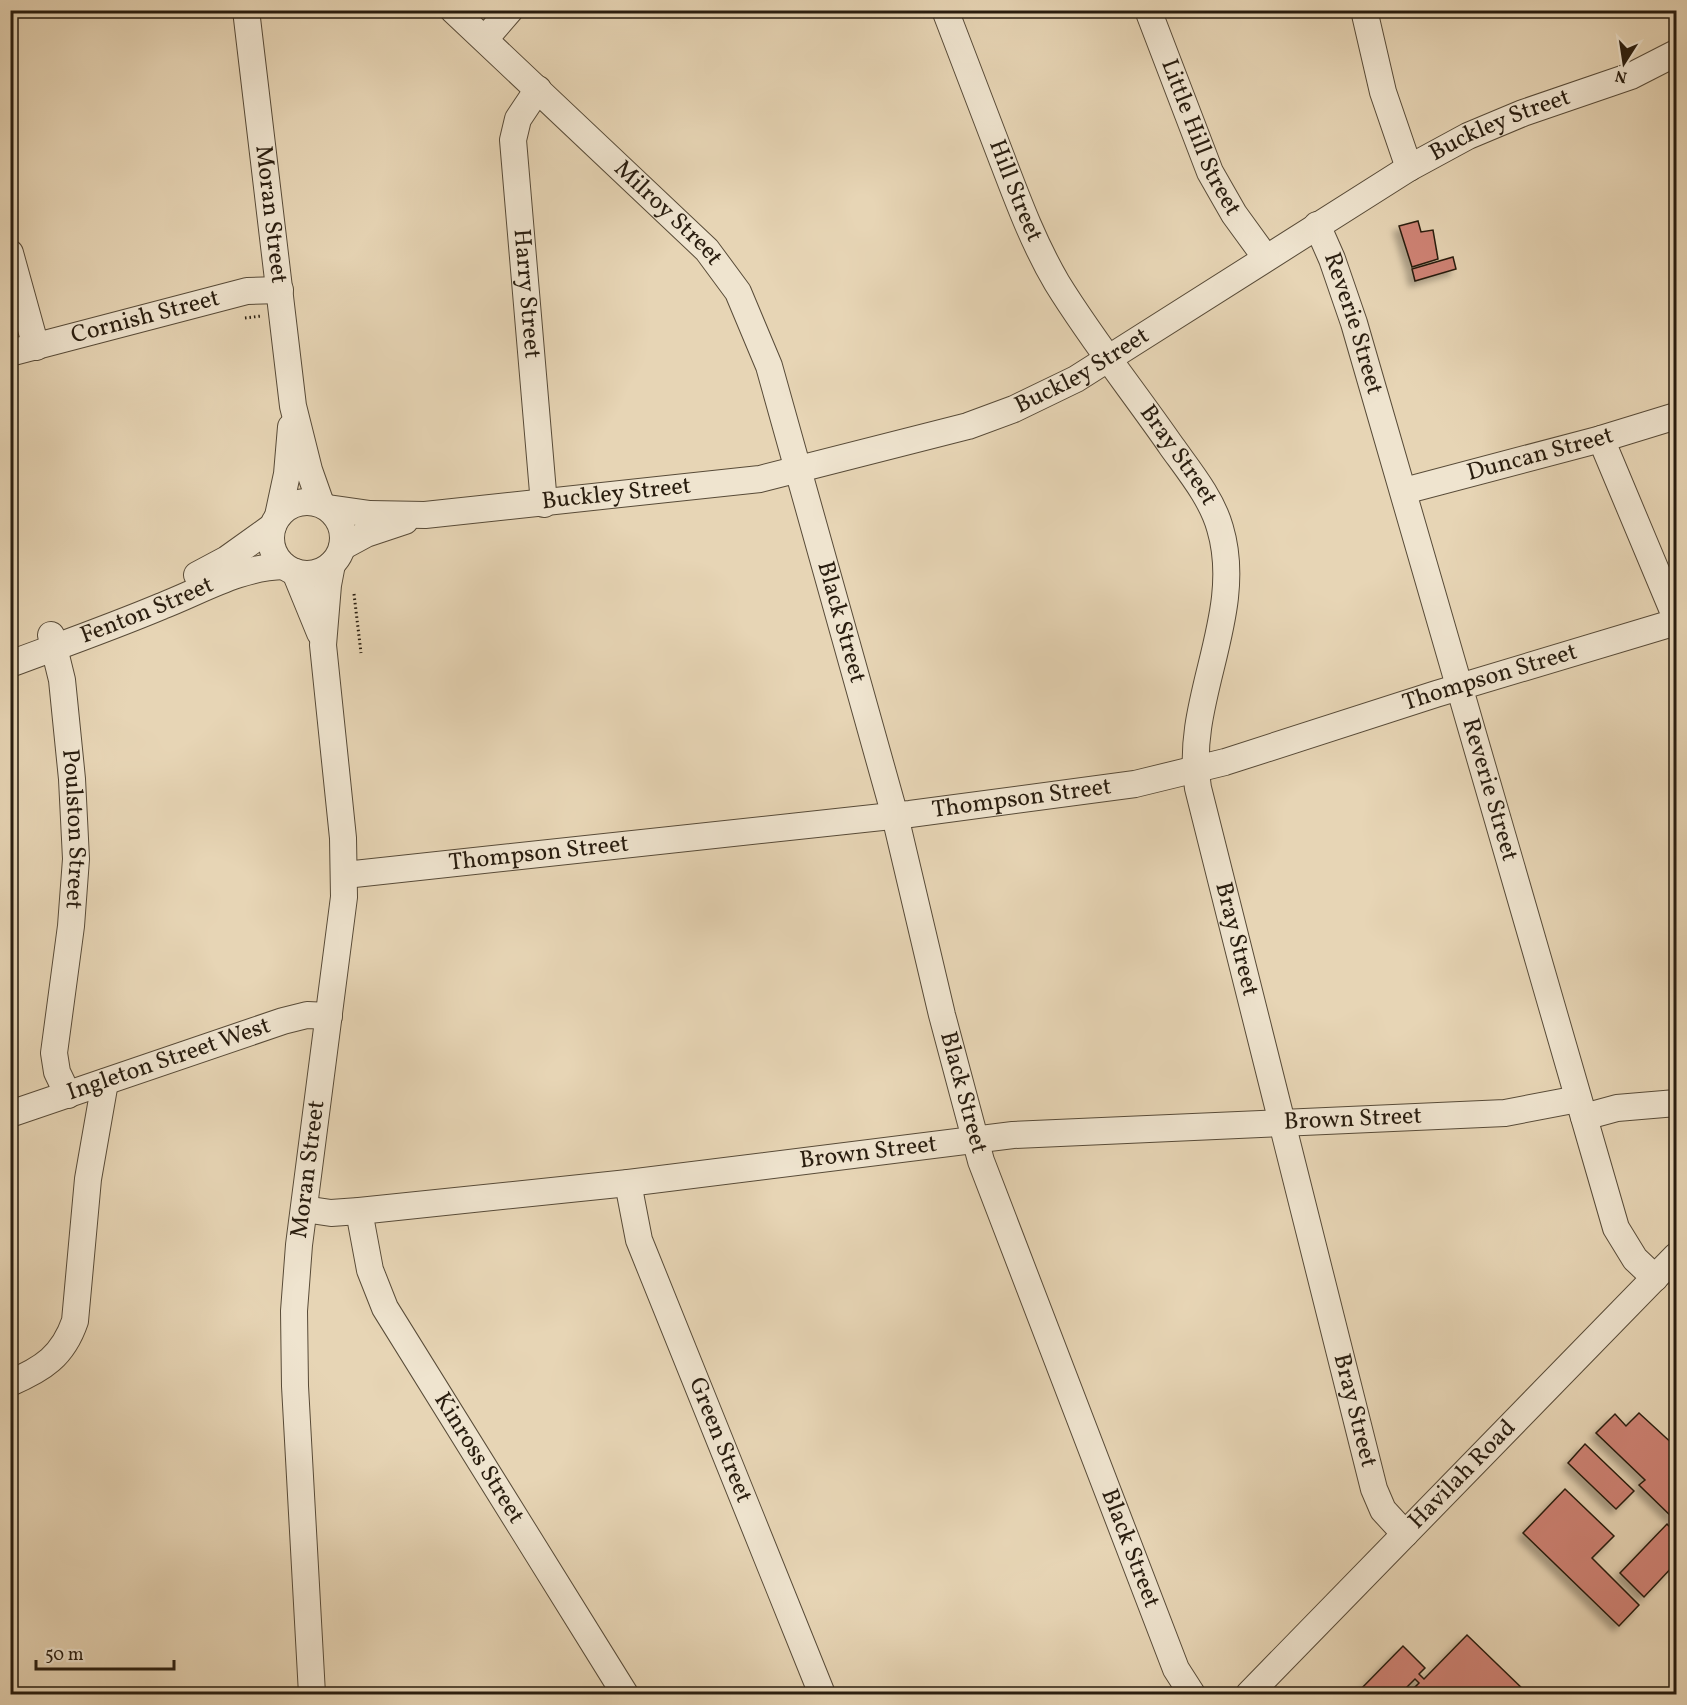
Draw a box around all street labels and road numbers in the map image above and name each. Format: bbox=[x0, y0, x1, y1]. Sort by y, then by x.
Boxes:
street label: Little Hill Street bbox=[1151, 54, 1249, 223]
street label: Buckley Street bbox=[1424, 81, 1575, 171]
street label: Hill Street bbox=[979, 135, 1051, 248]
street label: Moran Street bbox=[245, 144, 295, 285]
street label: Milroy Street bbox=[606, 153, 730, 273]
street label: Harry Street bbox=[504, 227, 549, 360]
street label: Reverie Street bbox=[1314, 248, 1391, 399]
street label: Cornish Street bbox=[67, 282, 223, 353]
street label: Buckley Street bbox=[1009, 320, 1156, 423]
street label: Bray Street bbox=[1130, 398, 1225, 512]
street label: Duncan Street bbox=[1463, 419, 1618, 491]
street label: Buckley Street bbox=[540, 470, 693, 519]
street label: Black Street bbox=[808, 557, 874, 687]
street label: Fenton Street bbox=[76, 569, 219, 653]
street label: Thompson Street bbox=[1398, 636, 1582, 721]
street label: Reverie Street bbox=[1452, 714, 1526, 865]
street label: Poulston Street bbox=[52, 747, 93, 910]
street label: Thompson Street bbox=[930, 770, 1114, 828]
street label: Thompson Street bbox=[447, 827, 631, 881]
street label: Bray Street bbox=[1205, 879, 1267, 1000]
street label: Ingleton Street West bbox=[63, 1009, 275, 1110]
street label: Black Street bbox=[930, 1028, 995, 1157]
street label: Moran Street bbox=[283, 1098, 335, 1240]
street label: Brown Street bbox=[1283, 1100, 1423, 1140]
street label: Brown Street bbox=[798, 1128, 939, 1178]
street label: Bray Street bbox=[1324, 1350, 1385, 1471]
street label: Green Street bbox=[679, 1372, 760, 1508]
street label: Kinross Street bbox=[425, 1386, 532, 1531]
street label: Havilah Road bbox=[1401, 1412, 1524, 1537]
street label: Black Street bbox=[1092, 1484, 1168, 1613]

